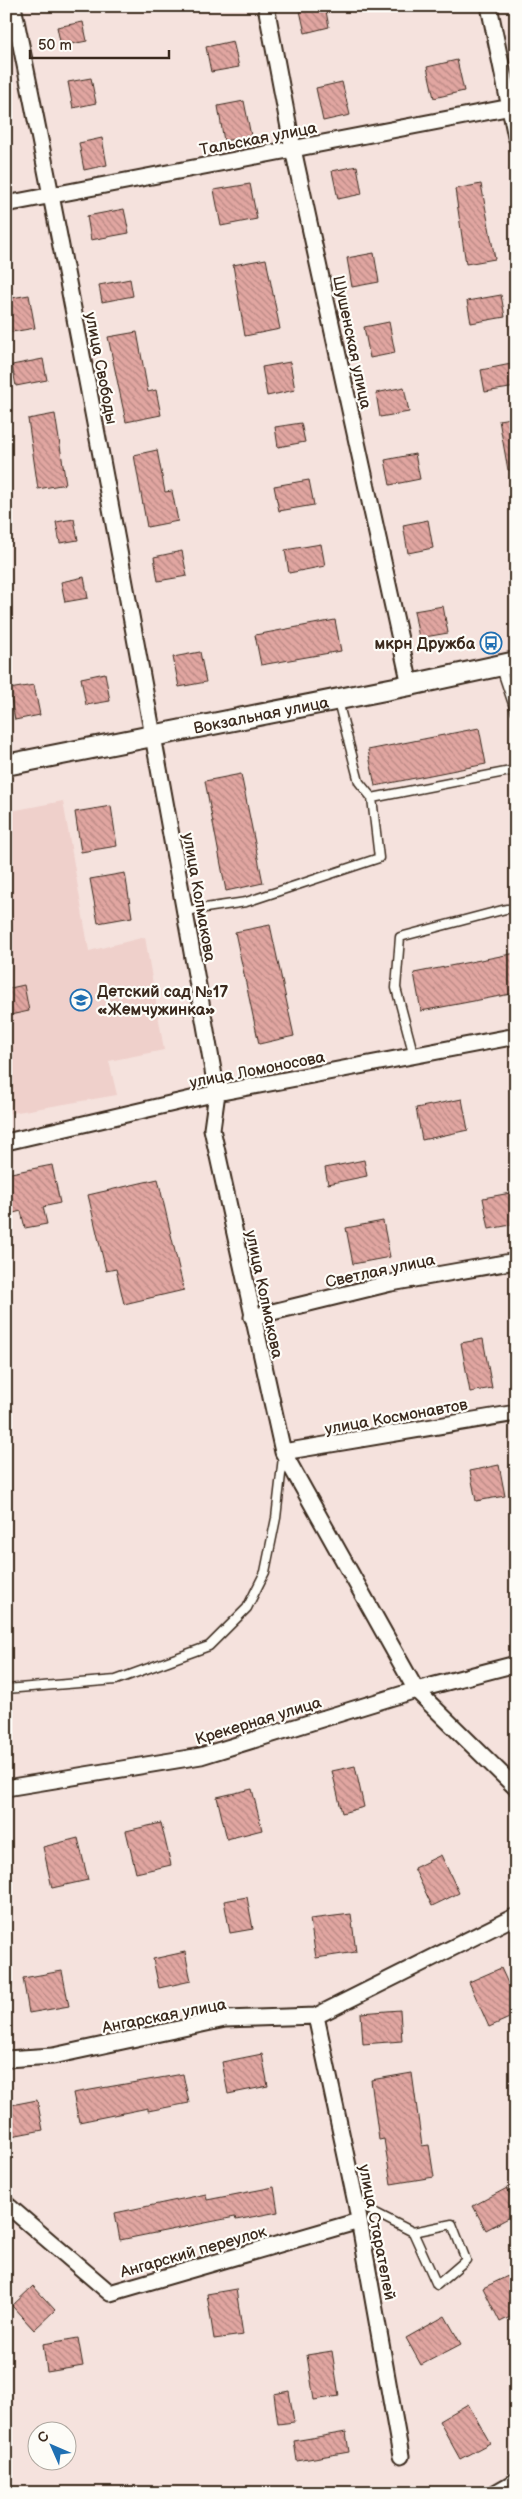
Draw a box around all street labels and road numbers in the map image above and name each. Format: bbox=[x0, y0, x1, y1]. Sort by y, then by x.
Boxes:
street label: Тальская улица bbox=[198, 119, 319, 160]
street label: Шушенская улица bbox=[328, 274, 375, 411]
street label: улица Свободы bbox=[80, 310, 121, 426]
street label: Вокзальная улица bbox=[192, 693, 331, 739]
street label: улица Колмакова bbox=[178, 831, 219, 964]
street label: улица Ломоносова bbox=[188, 1048, 327, 1093]
street label: улица Колмакова bbox=[241, 1228, 287, 1361]
street label: Светлая улица bbox=[324, 1250, 437, 1292]
street label: улица Космонавтов bbox=[323, 1395, 470, 1439]
street label: Крекерная улица bbox=[193, 1693, 324, 1750]
street label: Ангарская улица bbox=[100, 1995, 229, 2038]
street label: улица Старателей bbox=[354, 2163, 399, 2302]
street label: Ангарский переулок bbox=[117, 2222, 269, 2283]

